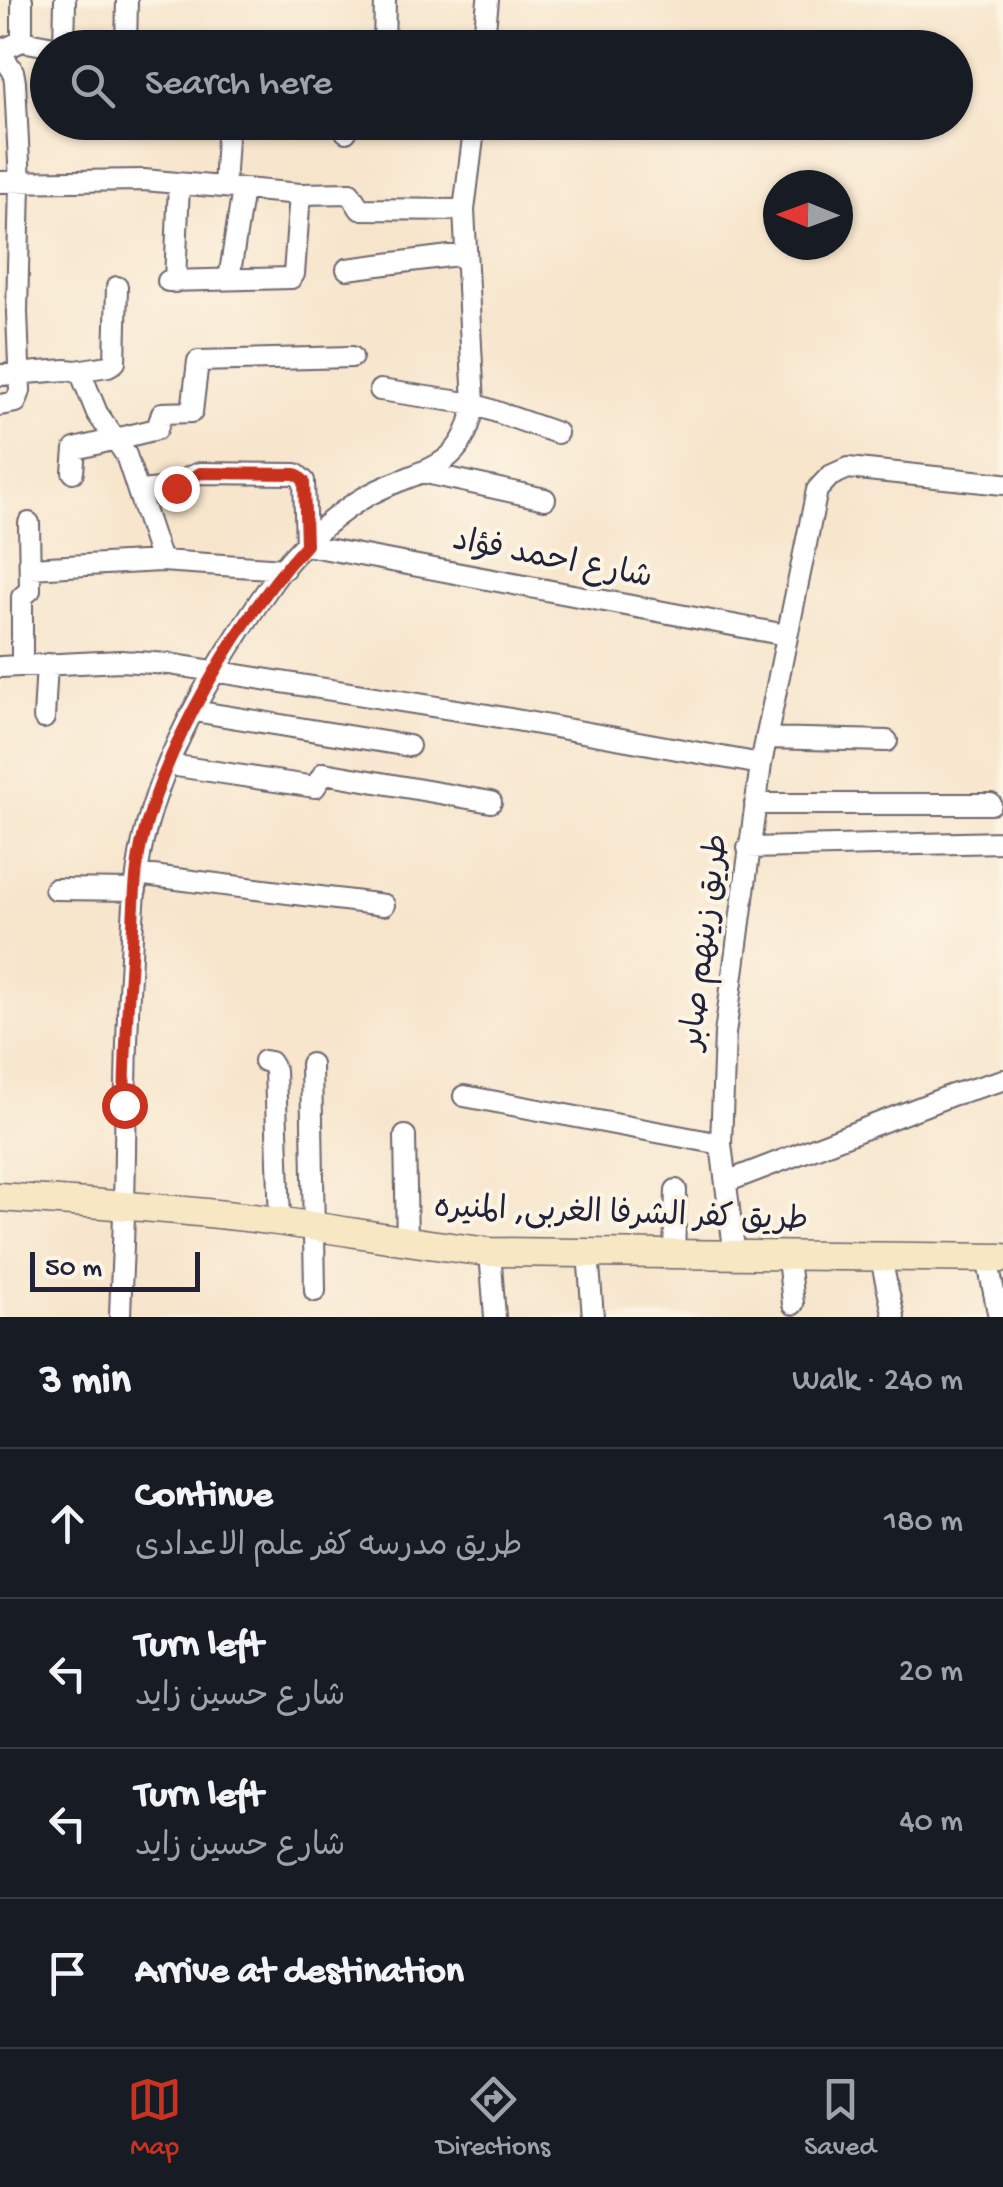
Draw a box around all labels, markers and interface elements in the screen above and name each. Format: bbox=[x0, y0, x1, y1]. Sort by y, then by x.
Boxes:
search box bbox=[30, 30, 973, 140]
icon: search bbox=[65, 58, 120, 113]
text: Search here bbox=[145, 63, 332, 107]
north arrow bbox=[763, 170, 853, 260]
route end bbox=[154, 466, 200, 512]
street label: شارع احمد فؤاد bbox=[449, 523, 655, 599]
street label: طريق زينهم صابر bbox=[675, 832, 739, 1055]
route start bbox=[102, 1083, 148, 1129]
street label: طريق كفر الشرفا الغربى, المنيره bbox=[433, 1190, 809, 1242]
scale bar bbox=[30, 1247, 200, 1292]
text: 50 m bbox=[45, 1253, 102, 1286]
text: 3 min bbox=[40, 1358, 131, 1407]
text: Walk · 240 m bbox=[792, 1363, 963, 1401]
text: Continue bbox=[135, 1475, 273, 1519]
icon: ahead bbox=[40, 1496, 95, 1551]
text: 180 m bbox=[884, 1504, 963, 1542]
text: طريق مدرسه كفر علم الاعدادى bbox=[135, 1529, 522, 1567]
text: Turn left bbox=[135, 1625, 263, 1669]
icon: left bbox=[40, 1646, 95, 1701]
text: 20 m bbox=[899, 1654, 963, 1692]
text: شارع حسين زايد bbox=[135, 1679, 345, 1717]
text: Turn left bbox=[135, 1775, 263, 1819]
icon: left bbox=[40, 1796, 95, 1851]
text: 40 m bbox=[899, 1804, 963, 1842]
text: شارع حسين زايد bbox=[135, 1829, 345, 1867]
icon: arrive bbox=[40, 1946, 95, 2001]
text: Arrive at destination bbox=[135, 1951, 464, 1995]
tab: Map bbox=[127, 2072, 182, 2165]
tab: Directions bbox=[436, 2072, 550, 2165]
tab: Saved bbox=[804, 2072, 876, 2165]

